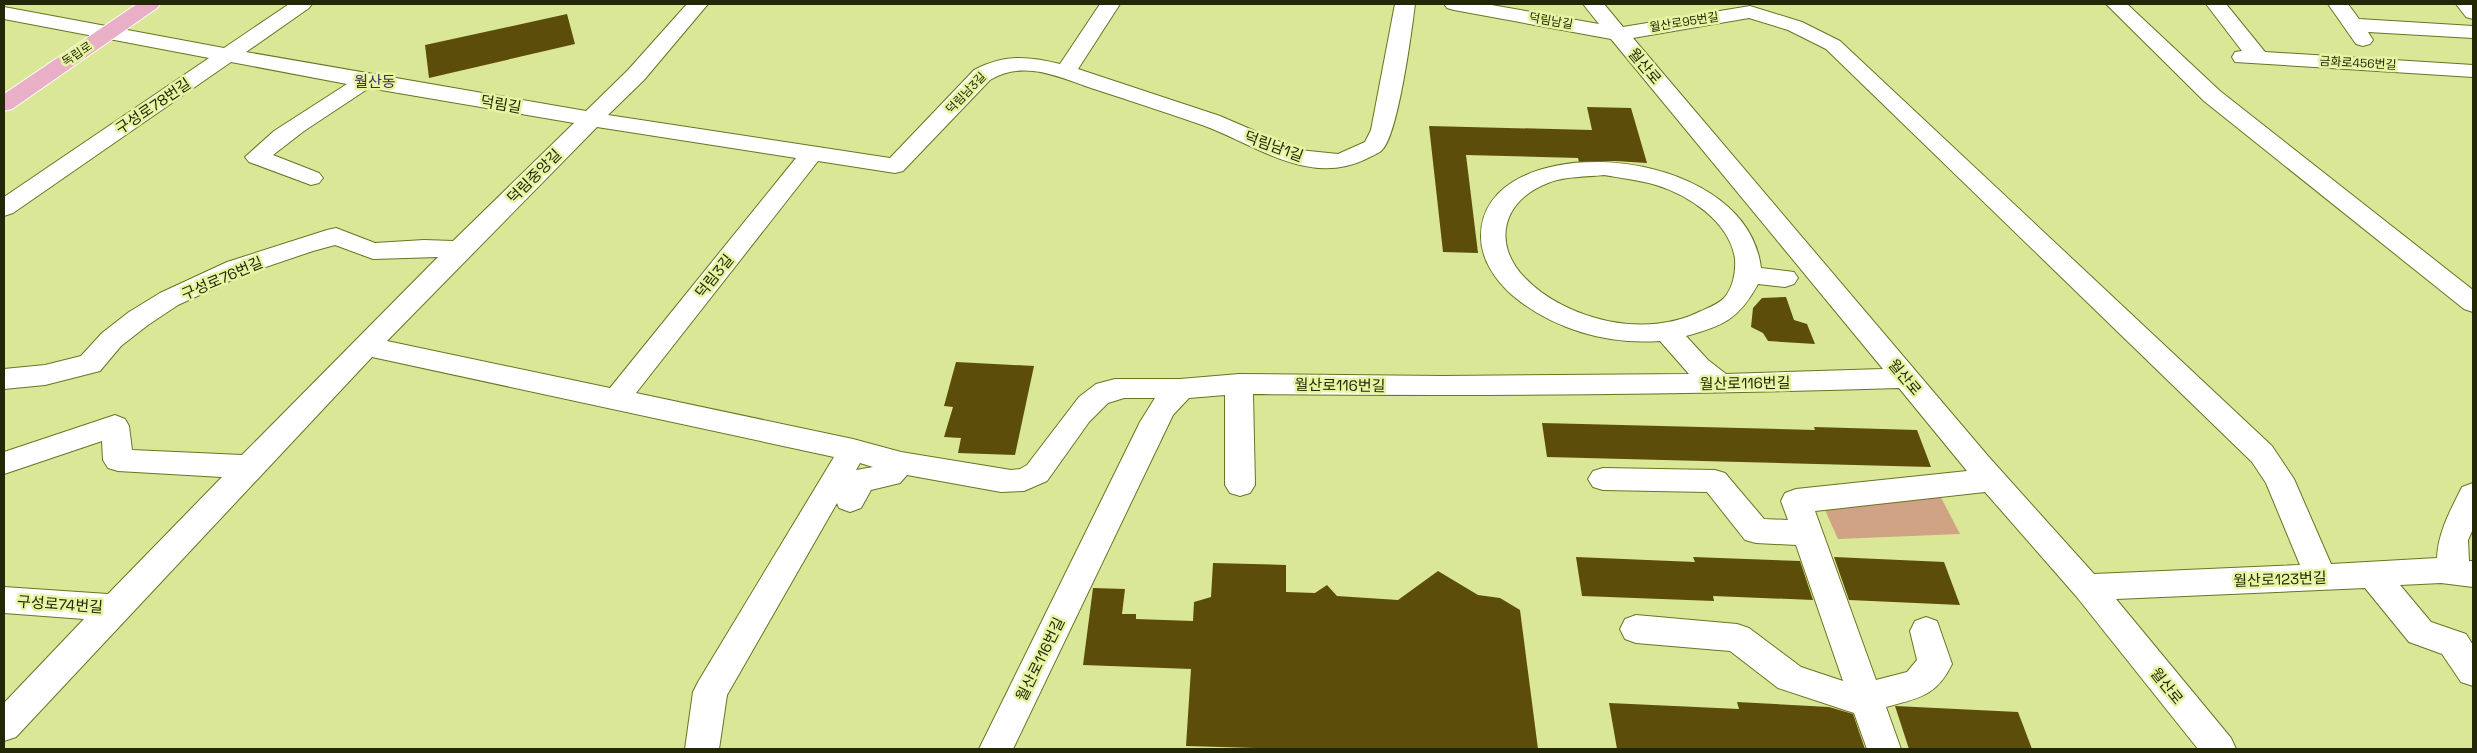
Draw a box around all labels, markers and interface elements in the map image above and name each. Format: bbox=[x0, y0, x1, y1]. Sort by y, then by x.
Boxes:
street label: 덕림남길 bbox=[1528, 9, 1574, 33]
street label: 월산로95번길 bbox=[1648, 9, 1720, 35]
street label: 독립로 bbox=[59, 38, 95, 70]
street label: 월산로 bbox=[1624, 44, 1666, 88]
street label: 금화로456번길 bbox=[2319, 53, 2397, 73]
street label: 덕림남3길 bbox=[942, 69, 990, 117]
district label: 월산동 bbox=[354, 72, 396, 91]
street label: 구성로78번길 bbox=[112, 74, 194, 138]
street label: 덕림길 bbox=[479, 91, 523, 117]
street label: 덕림남1길 bbox=[1242, 127, 1306, 165]
street label: 덕림중앙길 bbox=[503, 145, 565, 207]
street label: 덕림3길 bbox=[691, 250, 737, 302]
street label: 구성로76번길 bbox=[178, 252, 266, 304]
street label: 월산로 bbox=[1884, 355, 1926, 399]
street label: 월산로116번길 bbox=[1699, 373, 1791, 393]
street label: 월산로116번길 bbox=[1294, 375, 1386, 395]
street label: 월산로123번길 bbox=[2233, 568, 2327, 590]
street label: 구성로74번길 bbox=[16, 592, 104, 616]
street label: 월산로116번길 bbox=[1012, 614, 1068, 704]
street label: 월산로 bbox=[2147, 664, 2187, 708]

